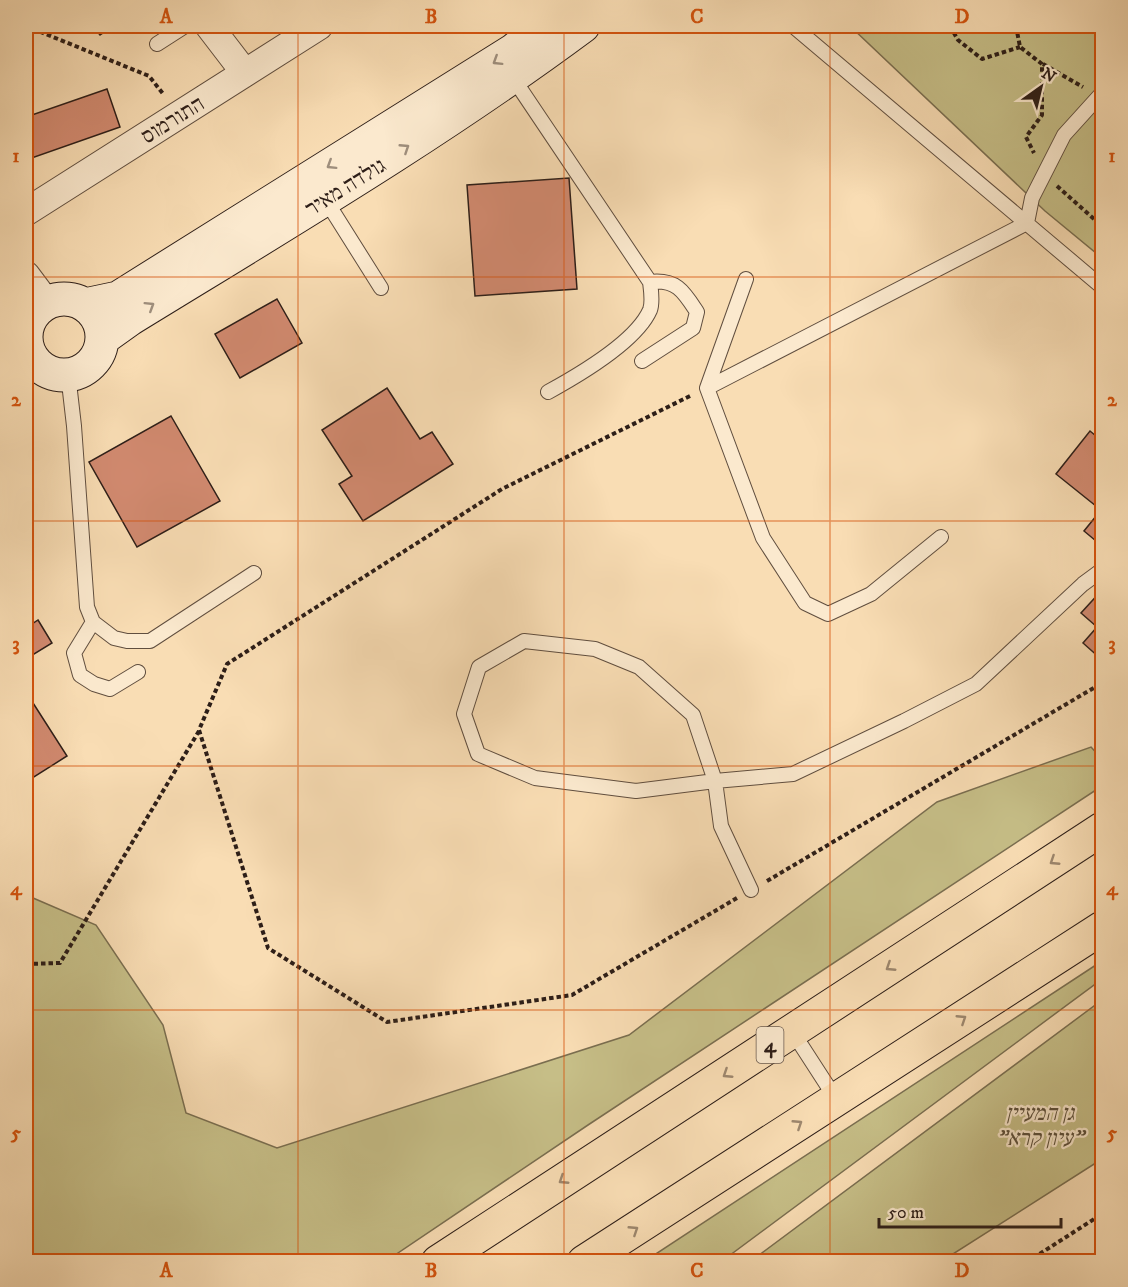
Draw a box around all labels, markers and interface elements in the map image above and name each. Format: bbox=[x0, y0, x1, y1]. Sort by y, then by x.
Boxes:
text: A bbox=[159, 5, 174, 30]
text: B bbox=[425, 5, 437, 30]
text: C bbox=[690, 5, 704, 30]
text: D bbox=[955, 5, 970, 30]
one-way arrow bbox=[493, 54, 503, 66]
north arrow bbox=[1011, 57, 1071, 117]
text: N bbox=[1038, 63, 1060, 87]
street label: התורמוס bbox=[136, 90, 209, 150]
one-way arrow bbox=[399, 143, 409, 155]
text: 1 bbox=[12, 144, 20, 169]
text: 1 bbox=[1108, 144, 1116, 169]
street label: גולדה מאיר bbox=[300, 152, 391, 223]
one-way arrow bbox=[327, 157, 338, 168]
one-way arrow bbox=[144, 302, 154, 314]
text: 2 bbox=[11, 388, 22, 413]
text: 2 bbox=[1107, 388, 1118, 413]
text: 3 bbox=[12, 632, 20, 657]
text: 3 bbox=[1108, 632, 1116, 657]
one-way arrow bbox=[1049, 853, 1060, 864]
text: 4 bbox=[10, 877, 23, 902]
text: 4 bbox=[1106, 877, 1119, 902]
one-way arrow bbox=[886, 960, 897, 971]
one-way arrow bbox=[955, 1015, 966, 1026]
road number: 4 bbox=[756, 1027, 784, 1063]
one-way arrow bbox=[723, 1066, 733, 1078]
park label: גן המעיין "עיון קרא" bbox=[996, 1100, 1087, 1152]
text: 5 bbox=[10, 1121, 21, 1146]
one-way arrow bbox=[791, 1121, 802, 1132]
text: 5 bbox=[1106, 1121, 1117, 1146]
one-way arrow bbox=[559, 1173, 570, 1184]
scale bar bbox=[879, 1191, 1060, 1229]
text: 50 m bbox=[888, 1202, 924, 1224]
one-way arrow bbox=[627, 1226, 638, 1237]
text: A bbox=[159, 1259, 174, 1284]
text: B bbox=[425, 1259, 437, 1284]
text: C bbox=[690, 1259, 704, 1284]
text: D bbox=[955, 1259, 970, 1284]

